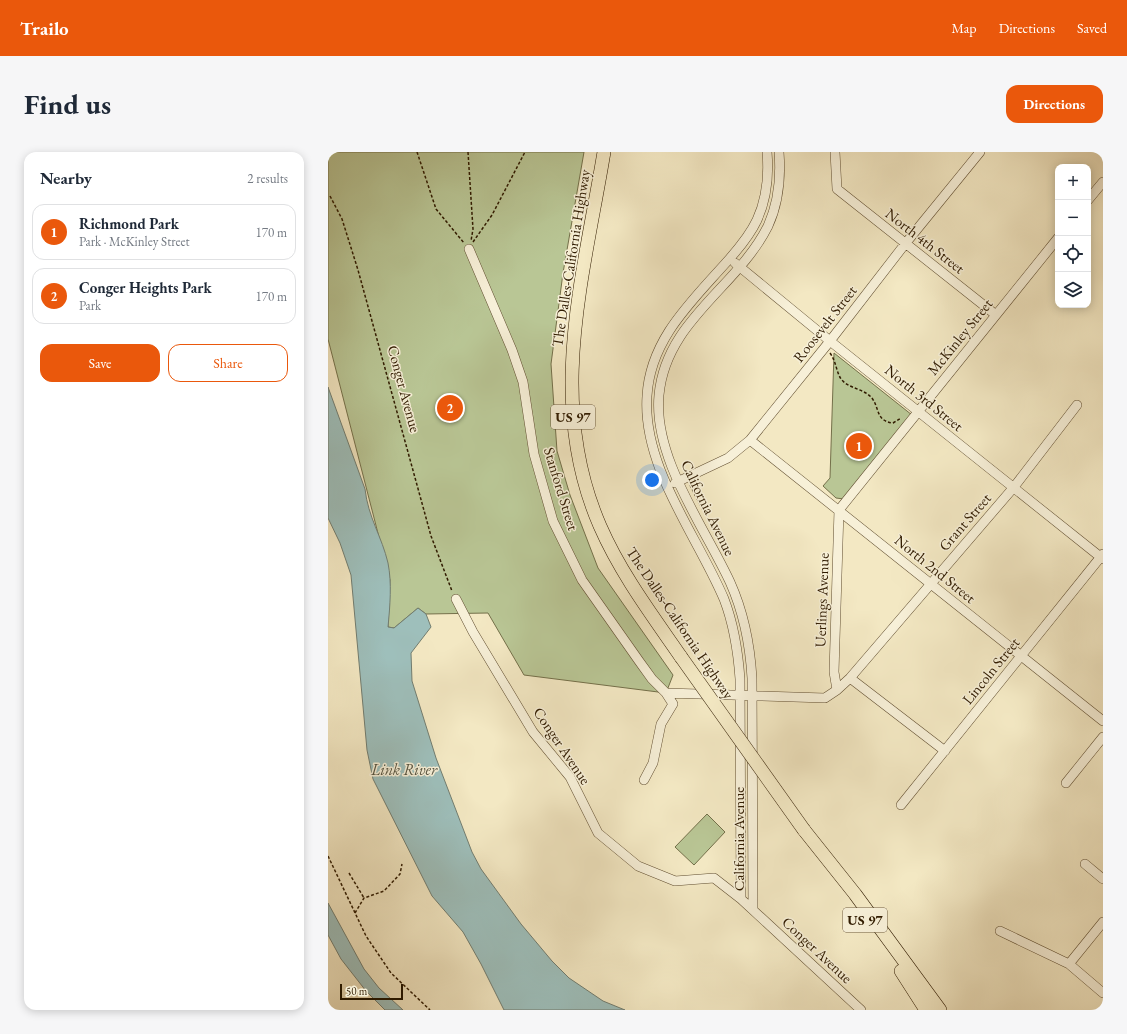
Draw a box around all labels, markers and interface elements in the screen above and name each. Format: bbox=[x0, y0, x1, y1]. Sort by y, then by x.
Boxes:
text: Trailo bbox=[20, 16, 69, 41]
text: Map bbox=[951, 19, 977, 37]
text: Directions bbox=[999, 19, 1055, 37]
text: Saved bbox=[1077, 19, 1107, 37]
button: Directions bbox=[1006, 85, 1103, 123]
text: Find us bbox=[24, 86, 111, 122]
map controls bbox=[1055, 164, 1091, 308]
button: + bbox=[1055, 164, 1091, 200]
text: Nearby bbox=[40, 167, 92, 189]
street label: The Dalles-California Highway bbox=[547, 167, 594, 348]
text: 2 results bbox=[247, 170, 288, 187]
button: − bbox=[1055, 200, 1091, 236]
street label: North 4th Street bbox=[882, 204, 969, 278]
text: Richmond Park bbox=[79, 214, 179, 233]
text: 1 bbox=[51, 224, 57, 241]
text: 170 m bbox=[256, 224, 287, 241]
text: Park · McKinley Street bbox=[79, 233, 190, 250]
button: locate bbox=[1055, 236, 1091, 272]
button: layers bbox=[1055, 272, 1091, 308]
text: Conger Heights Park bbox=[79, 278, 212, 297]
street label: Roosevelt Street bbox=[789, 281, 861, 366]
text: 2 bbox=[51, 288, 57, 305]
text: 170 m bbox=[256, 288, 287, 305]
street label: McKinley Street bbox=[923, 294, 996, 379]
text: Park bbox=[79, 297, 101, 314]
street label: Conger Avenue bbox=[384, 343, 425, 435]
button: Save bbox=[40, 344, 160, 382]
button: Share bbox=[168, 344, 288, 382]
street label: North 3rd Street bbox=[881, 360, 968, 435]
pin: 2 bbox=[437, 393, 463, 423]
road number: US 97 bbox=[551, 405, 595, 429]
pin: 1 bbox=[846, 431, 872, 461]
street label: Stanford Street bbox=[540, 445, 583, 533]
street label: California Avenue bbox=[677, 457, 740, 559]
your location bbox=[642, 470, 662, 490]
street label: Grant Street bbox=[934, 489, 995, 555]
street label: North 2nd Street bbox=[891, 530, 980, 607]
street label: The Dalles-California Highway bbox=[622, 543, 739, 703]
street label: Uerlings Avenue bbox=[810, 552, 833, 648]
street label: Lincoln Street bbox=[958, 633, 1024, 708]
street label: Conger Avenue bbox=[530, 703, 595, 788]
water label: Link River bbox=[370, 759, 438, 780]
street label: California Avenue bbox=[729, 787, 748, 891]
road number: US 97 bbox=[843, 908, 887, 932]
street label: Conger Avenue bbox=[778, 912, 857, 987]
scale bar bbox=[340, 982, 403, 1001]
text: 50 m bbox=[346, 984, 367, 998]

